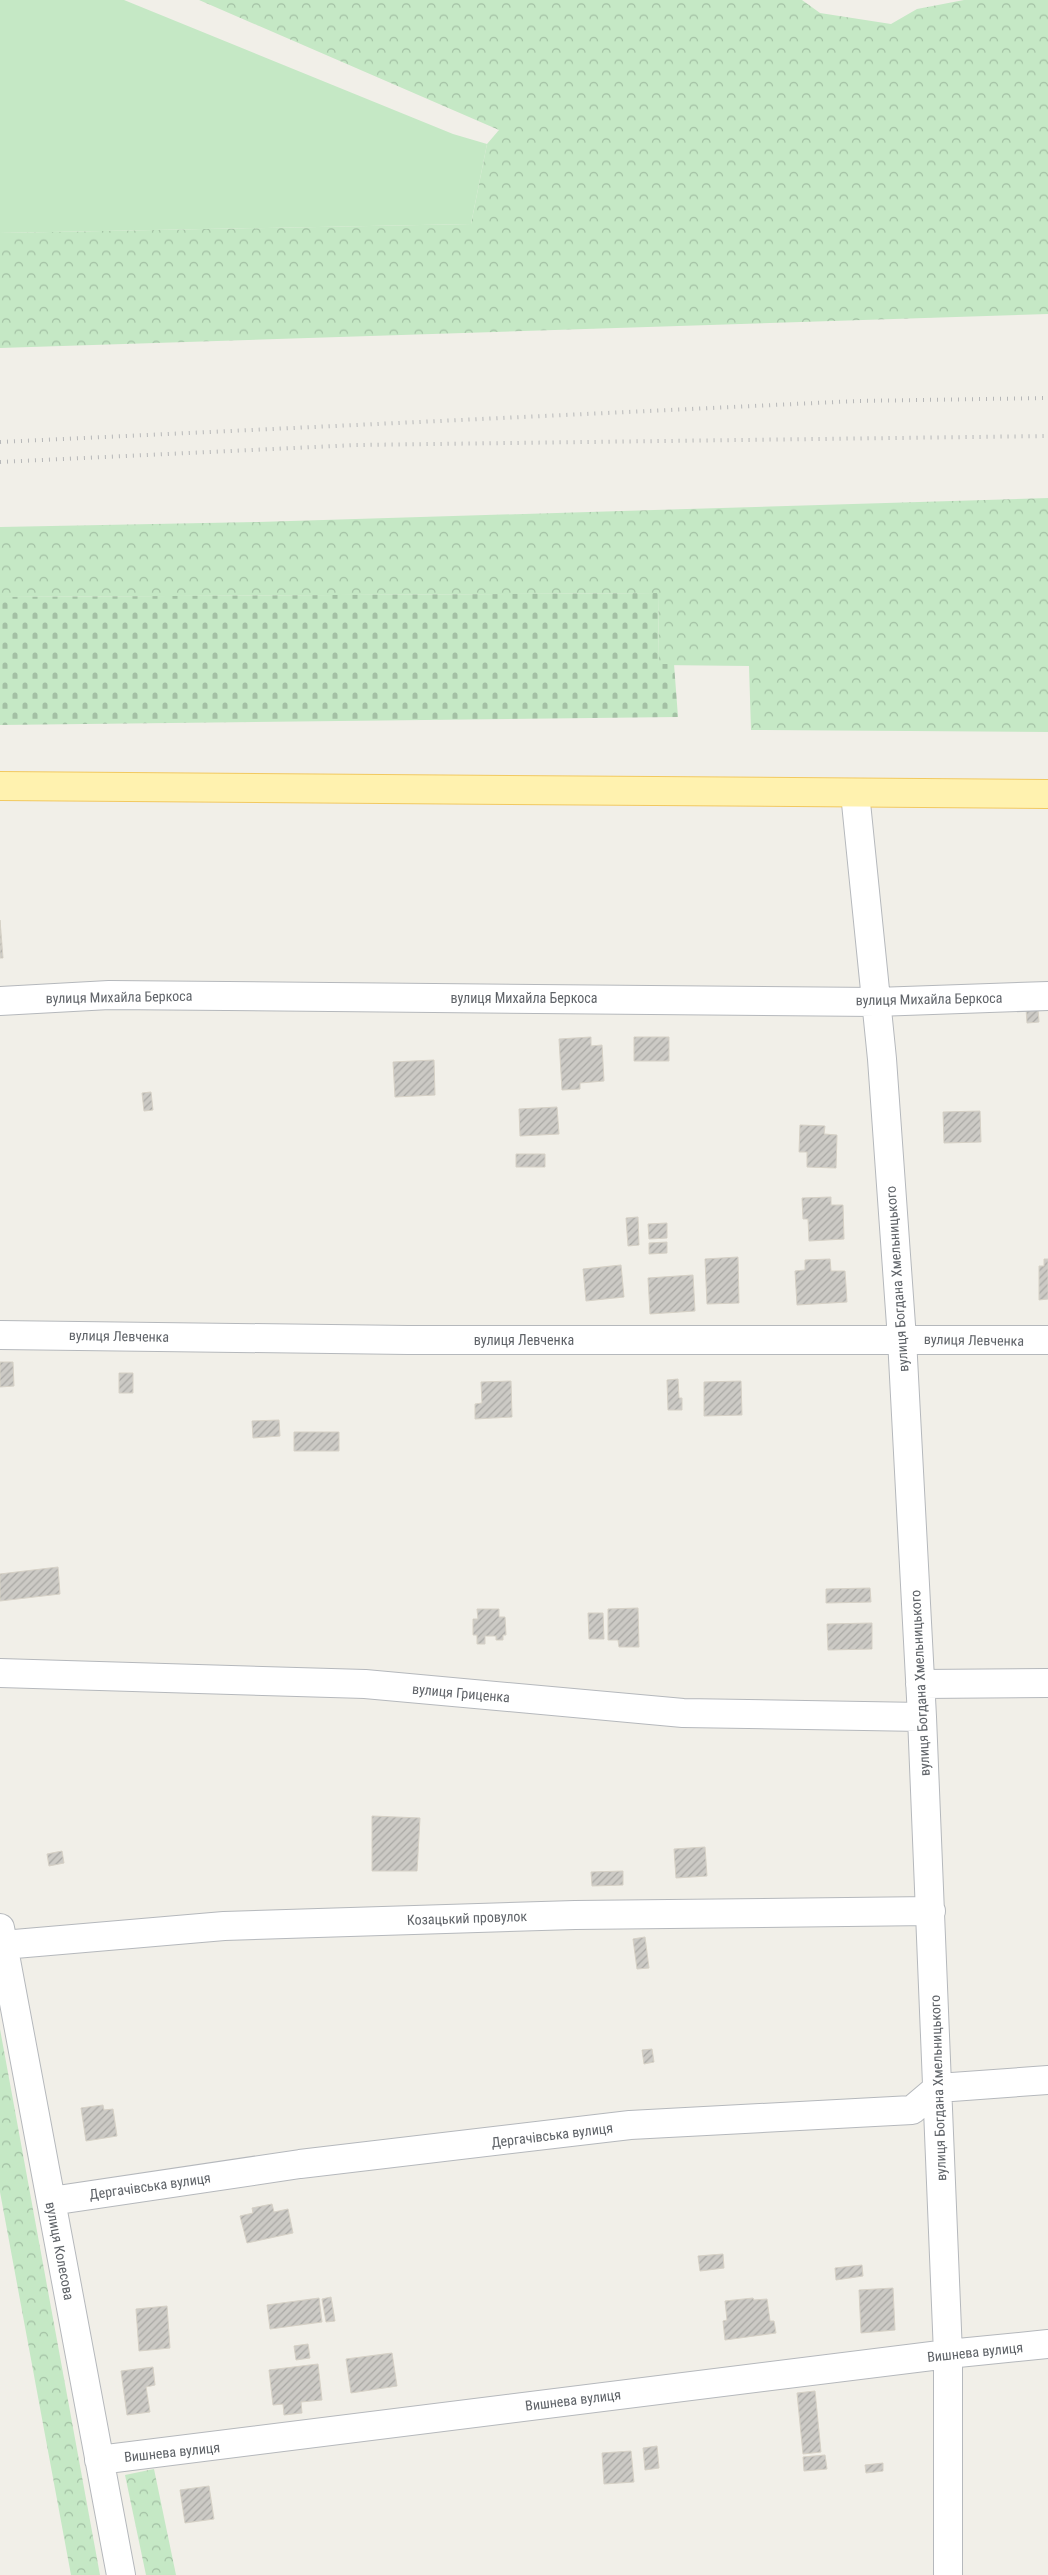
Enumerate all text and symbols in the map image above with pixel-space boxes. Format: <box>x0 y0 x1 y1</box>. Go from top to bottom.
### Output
street label: вулиця Михайла Беркоса <box>45 988 193 1006</box>
street label: вулиця Михайла Беркоса <box>451 990 597 1006</box>
street label: вулиця Михайла Беркоса <box>855 990 1003 1008</box>
street label: вулиця Богдана Хмельницького <box>883 1186 911 1372</box>
street label: вулиця Левченка <box>69 1327 169 1345</box>
street label: вулиця Левченка <box>924 1331 1024 1349</box>
street label: вулиця Левченка <box>474 1332 574 1348</box>
street label: вулиця Богдана Хмельницького <box>907 1590 933 1776</box>
street label: вулиця Гриценка <box>411 1681 511 1705</box>
street label: Козацький провулок <box>407 1908 528 1928</box>
street label: вулиця Богдана Хмельницького <box>927 1995 949 2181</box>
street label: Дергачівська вулиця <box>490 2120 614 2150</box>
street label: Дергачівська вулиця <box>88 2170 212 2202</box>
street label: вулиця Колесова <box>43 2201 77 2301</box>
street label: Вишнева вулиця <box>926 2339 1024 2365</box>
street label: Вишнева вулиця <box>524 2386 622 2414</box>
street label: Вишнева вулиця <box>123 2439 221 2465</box>

